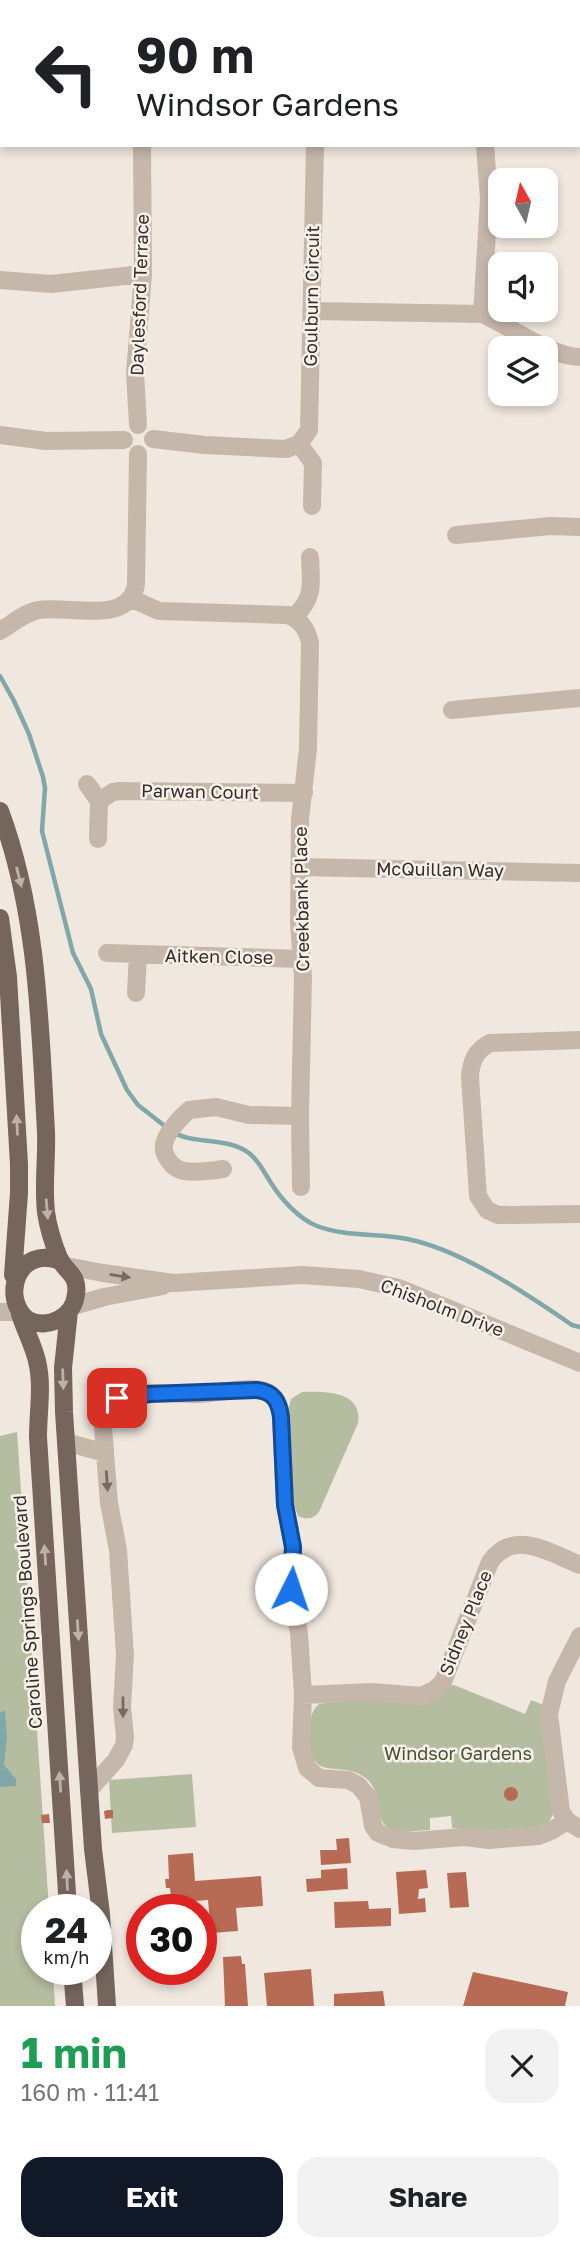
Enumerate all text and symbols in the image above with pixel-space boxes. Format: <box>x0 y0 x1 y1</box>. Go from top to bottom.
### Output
text: 90 m <box>136 25 254 84</box>
icon: left <box>21 28 112 119</box>
text: Windsor Gardens <box>136 85 399 123</box>
north arrow <box>488 168 558 238</box>
map controls <box>488 168 558 406</box>
street label: Daylesford Terrace <box>125 214 153 376</box>
street label: Goulburn Circuit <box>299 225 323 367</box>
button: sound <box>488 252 558 322</box>
button: layers <box>488 336 558 406</box>
street label: Parwan Court <box>141 779 259 803</box>
street label: Creekbank Place <box>289 826 313 972</box>
street label: McQuillan Way <box>376 857 504 881</box>
one-way arrow <box>14 866 25 888</box>
street label: Aitken Close <box>165 944 273 968</box>
one-way arrow <box>12 1114 23 1136</box>
one-way arrow <box>42 1198 53 1220</box>
one-way arrow <box>109 1271 131 1282</box>
street label: Chisholm Drive <box>378 1273 507 1341</box>
one-way arrow <box>57 1368 69 1390</box>
pin <box>87 1368 147 1428</box>
icon: arrive <box>98 1379 136 1417</box>
one-way arrow <box>102 1470 113 1492</box>
street label: Caroline Springs Boulevard <box>8 1494 46 1730</box>
one-way arrow <box>40 1544 51 1566</box>
position arrow <box>254 1552 328 1626</box>
street label: Sidney Place <box>434 1567 496 1678</box>
one-way arrow <box>73 1619 84 1641</box>
one-way arrow <box>117 1696 129 1718</box>
park label: Windsor Gardens <box>384 1742 532 1764</box>
one-way arrow <box>55 1771 66 1793</box>
one-way arrow <box>61 1869 72 1891</box>
speed limit sign: 30 <box>126 1894 217 1985</box>
text: 24 <box>45 1909 88 1951</box>
text: km/h <box>44 1946 89 1968</box>
text: 1 min <box>21 2027 127 2077</box>
button: close <box>485 2029 559 2103</box>
text: 160 m · 11:41 <box>21 2078 159 2106</box>
button: Exit <box>21 2157 283 2237</box>
button: Share <box>297 2157 559 2237</box>

